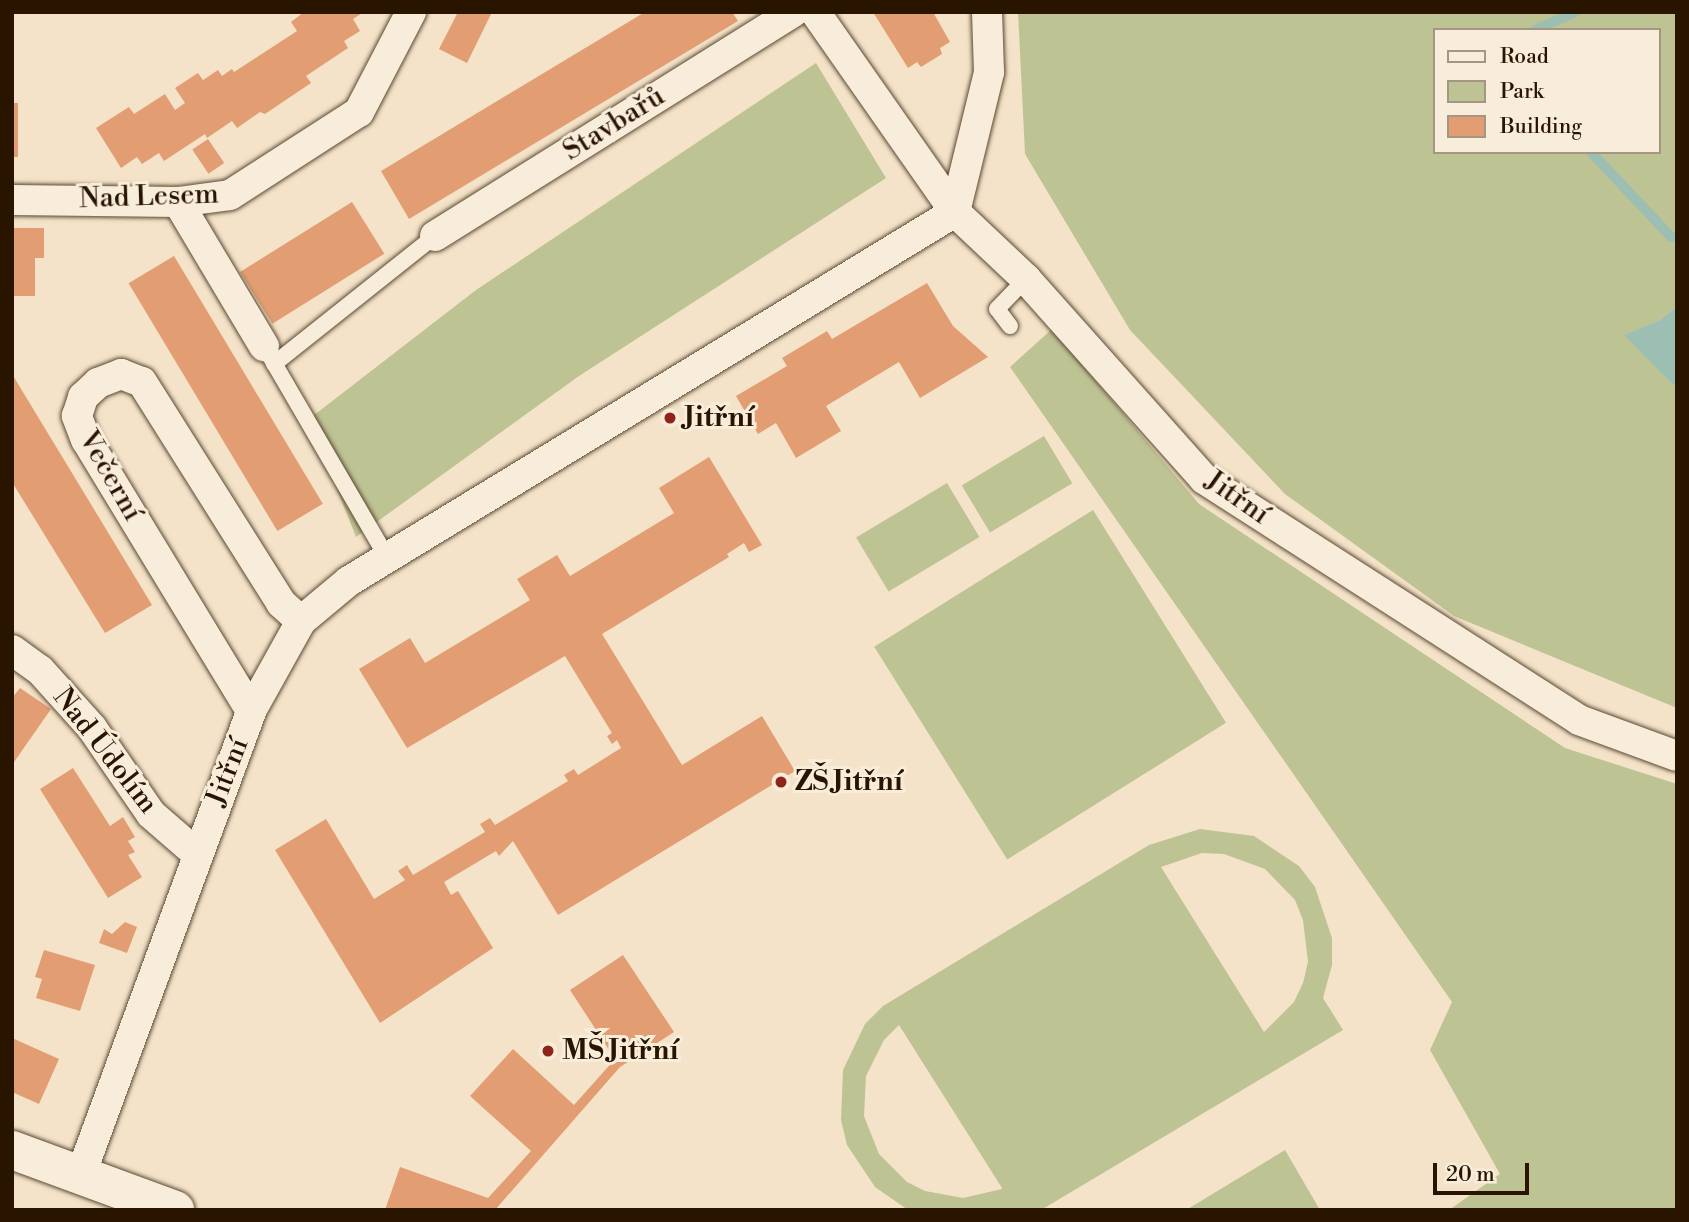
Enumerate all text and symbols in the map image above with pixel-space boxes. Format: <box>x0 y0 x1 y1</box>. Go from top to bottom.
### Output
legend <box>1434 28 1661 154</box>
text: Road <box>1500 44 1549 70</box>
text: Park <box>1500 79 1544 105</box>
street label: Stavbařů <box>557 80 671 168</box>
text: Building <box>1500 114 1582 140</box>
street label: Nad Lesem <box>79 178 219 216</box>
place label: Jitřní <box>684 401 754 435</box>
marker: Jitřní <box>662 410 678 426</box>
street label: Večerní <box>71 425 149 527</box>
street label: Jitřní <box>1199 464 1275 532</box>
street label: Nad Údolím <box>46 682 164 820</box>
street label: Jitřní <box>200 733 256 811</box>
place label: ZŠ Jitřní <box>795 765 903 799</box>
marker: ZŠ Jitřní <box>773 774 789 790</box>
place label: MŠ Jitřní <box>562 1034 678 1068</box>
marker: MŠ Jitřní <box>540 1043 556 1059</box>
scale bar <box>1437 1148 1533 1192</box>
text: 20 m <box>1446 1162 1495 1188</box>

